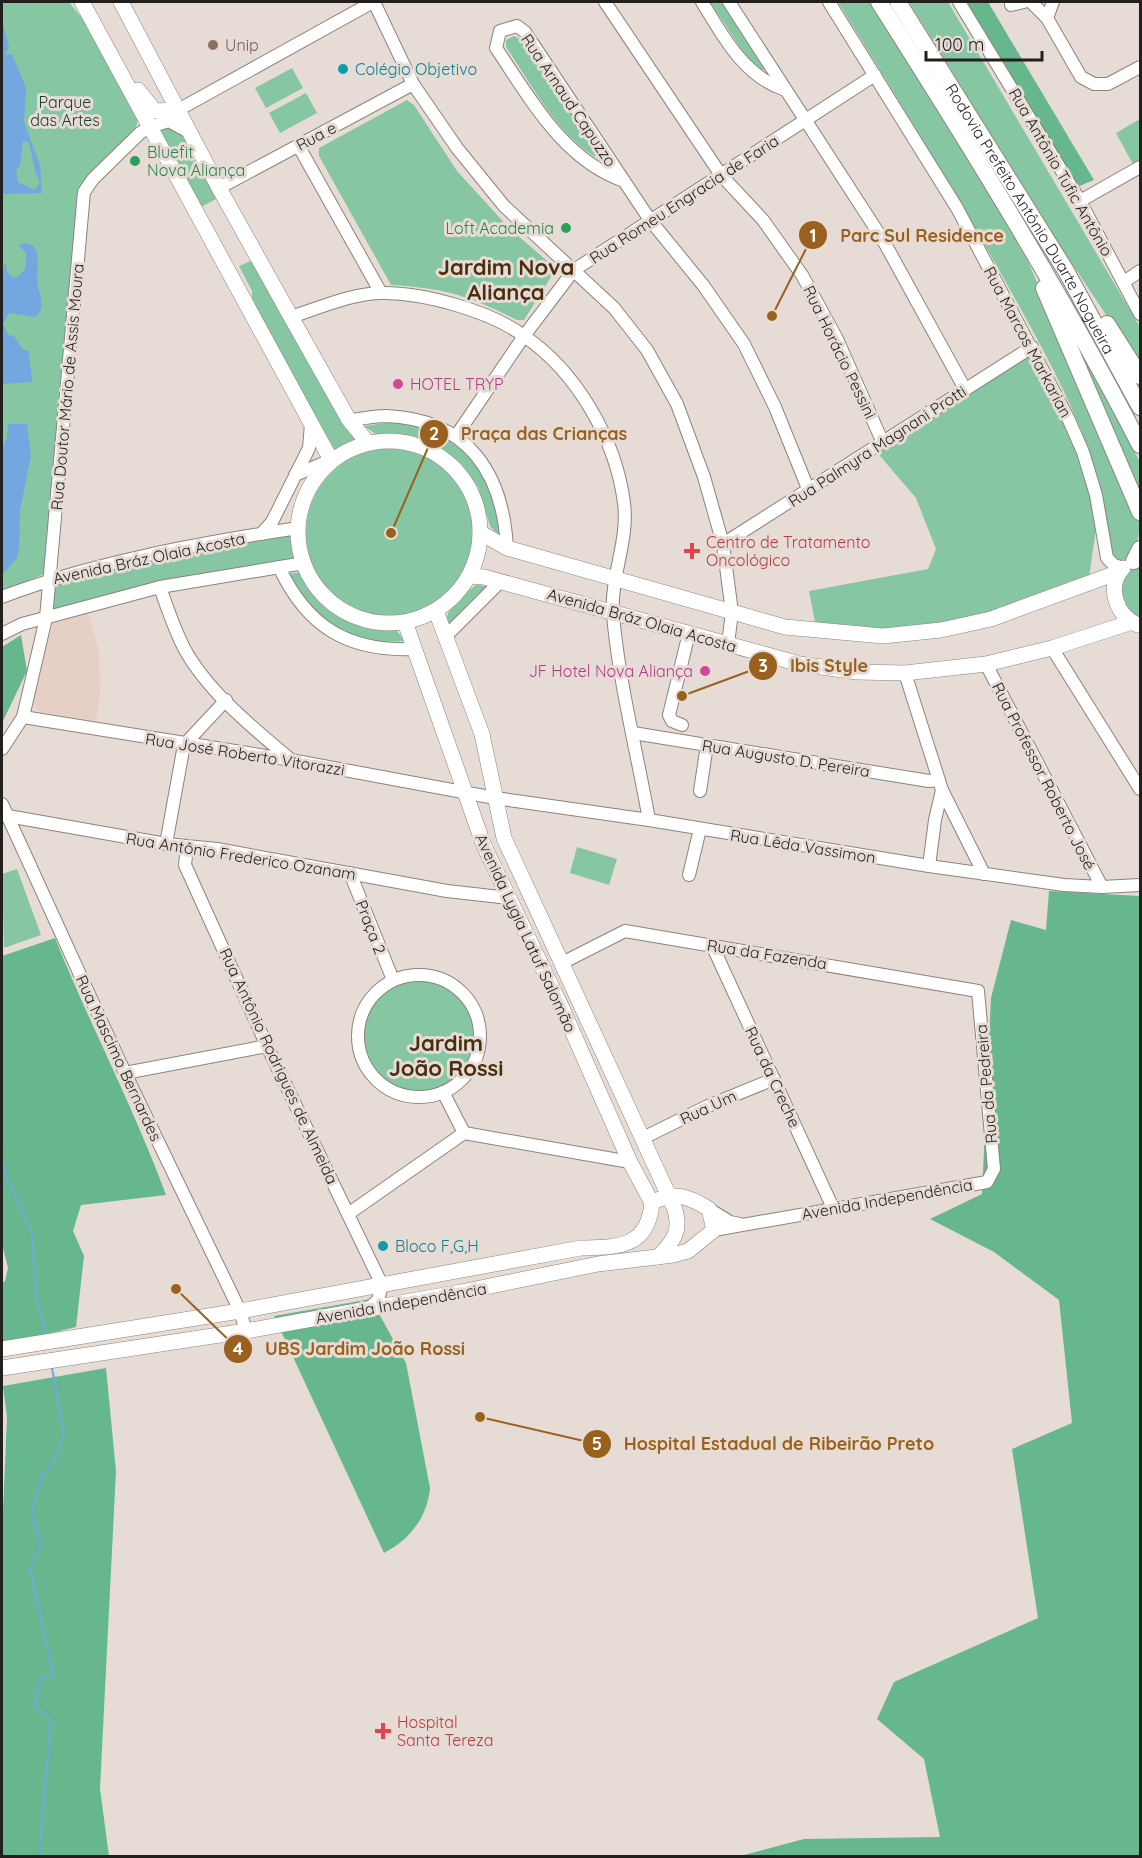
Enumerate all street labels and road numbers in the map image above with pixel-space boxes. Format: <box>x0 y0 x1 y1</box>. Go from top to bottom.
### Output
street label: Rua Arnaud Capuzzo <box>517 30 621 170</box>
street label: Rodovia Prefeito Antônio Duarte Nogueira <box>941 80 1119 357</box>
street label: Rua Antônio Tufic Antônio <box>1005 84 1117 260</box>
street label: Rua e <box>292 117 340 155</box>
street label: Rua Romeu Engracia de Faria <box>586 130 782 268</box>
street label: Rua Doutor Mário de Assis Moura <box>46 263 88 511</box>
street label: Rua Marcos Markarian <box>980 263 1076 421</box>
street label: Rua Horácio Pessini <box>799 282 881 422</box>
street label: Rua Palmyra Magnani Protti <box>784 381 970 511</box>
street label: Avenida Bráz Olaia Acosta <box>51 528 247 588</box>
street label: Avenida Bráz Olaia Acosta <box>545 583 739 657</box>
street label: Rua Professor Roberto José <box>988 679 1100 873</box>
street label: Rua José Roberto Vitorazzi <box>144 728 346 780</box>
street label: Rua Augusto D. Pereira <box>701 735 871 781</box>
street label: Rua Lêda Vassimon <box>729 825 877 867</box>
street label: Rua Antônio Frederico Ozanam <box>125 828 357 884</box>
street label: Avenida Lygia Latuf Salomão <box>471 830 581 1036</box>
street label: Praça 2 <box>352 897 390 957</box>
street label: Rua da Fazenda <box>706 935 828 973</box>
street label: Rua Antônio Rodrigues de Almeida <box>215 945 343 1187</box>
street label: Rua Mascimo Bernardes <box>72 972 166 1144</box>
street label: Rua da Creche <box>741 1023 805 1131</box>
street label: Rua da Pedreira <box>971 1024 1001 1144</box>
street label: Rua Um <box>677 1085 739 1129</box>
street label: Avenida Independência <box>800 1174 974 1224</box>
street label: Avenida Independência <box>314 1278 488 1328</box>

